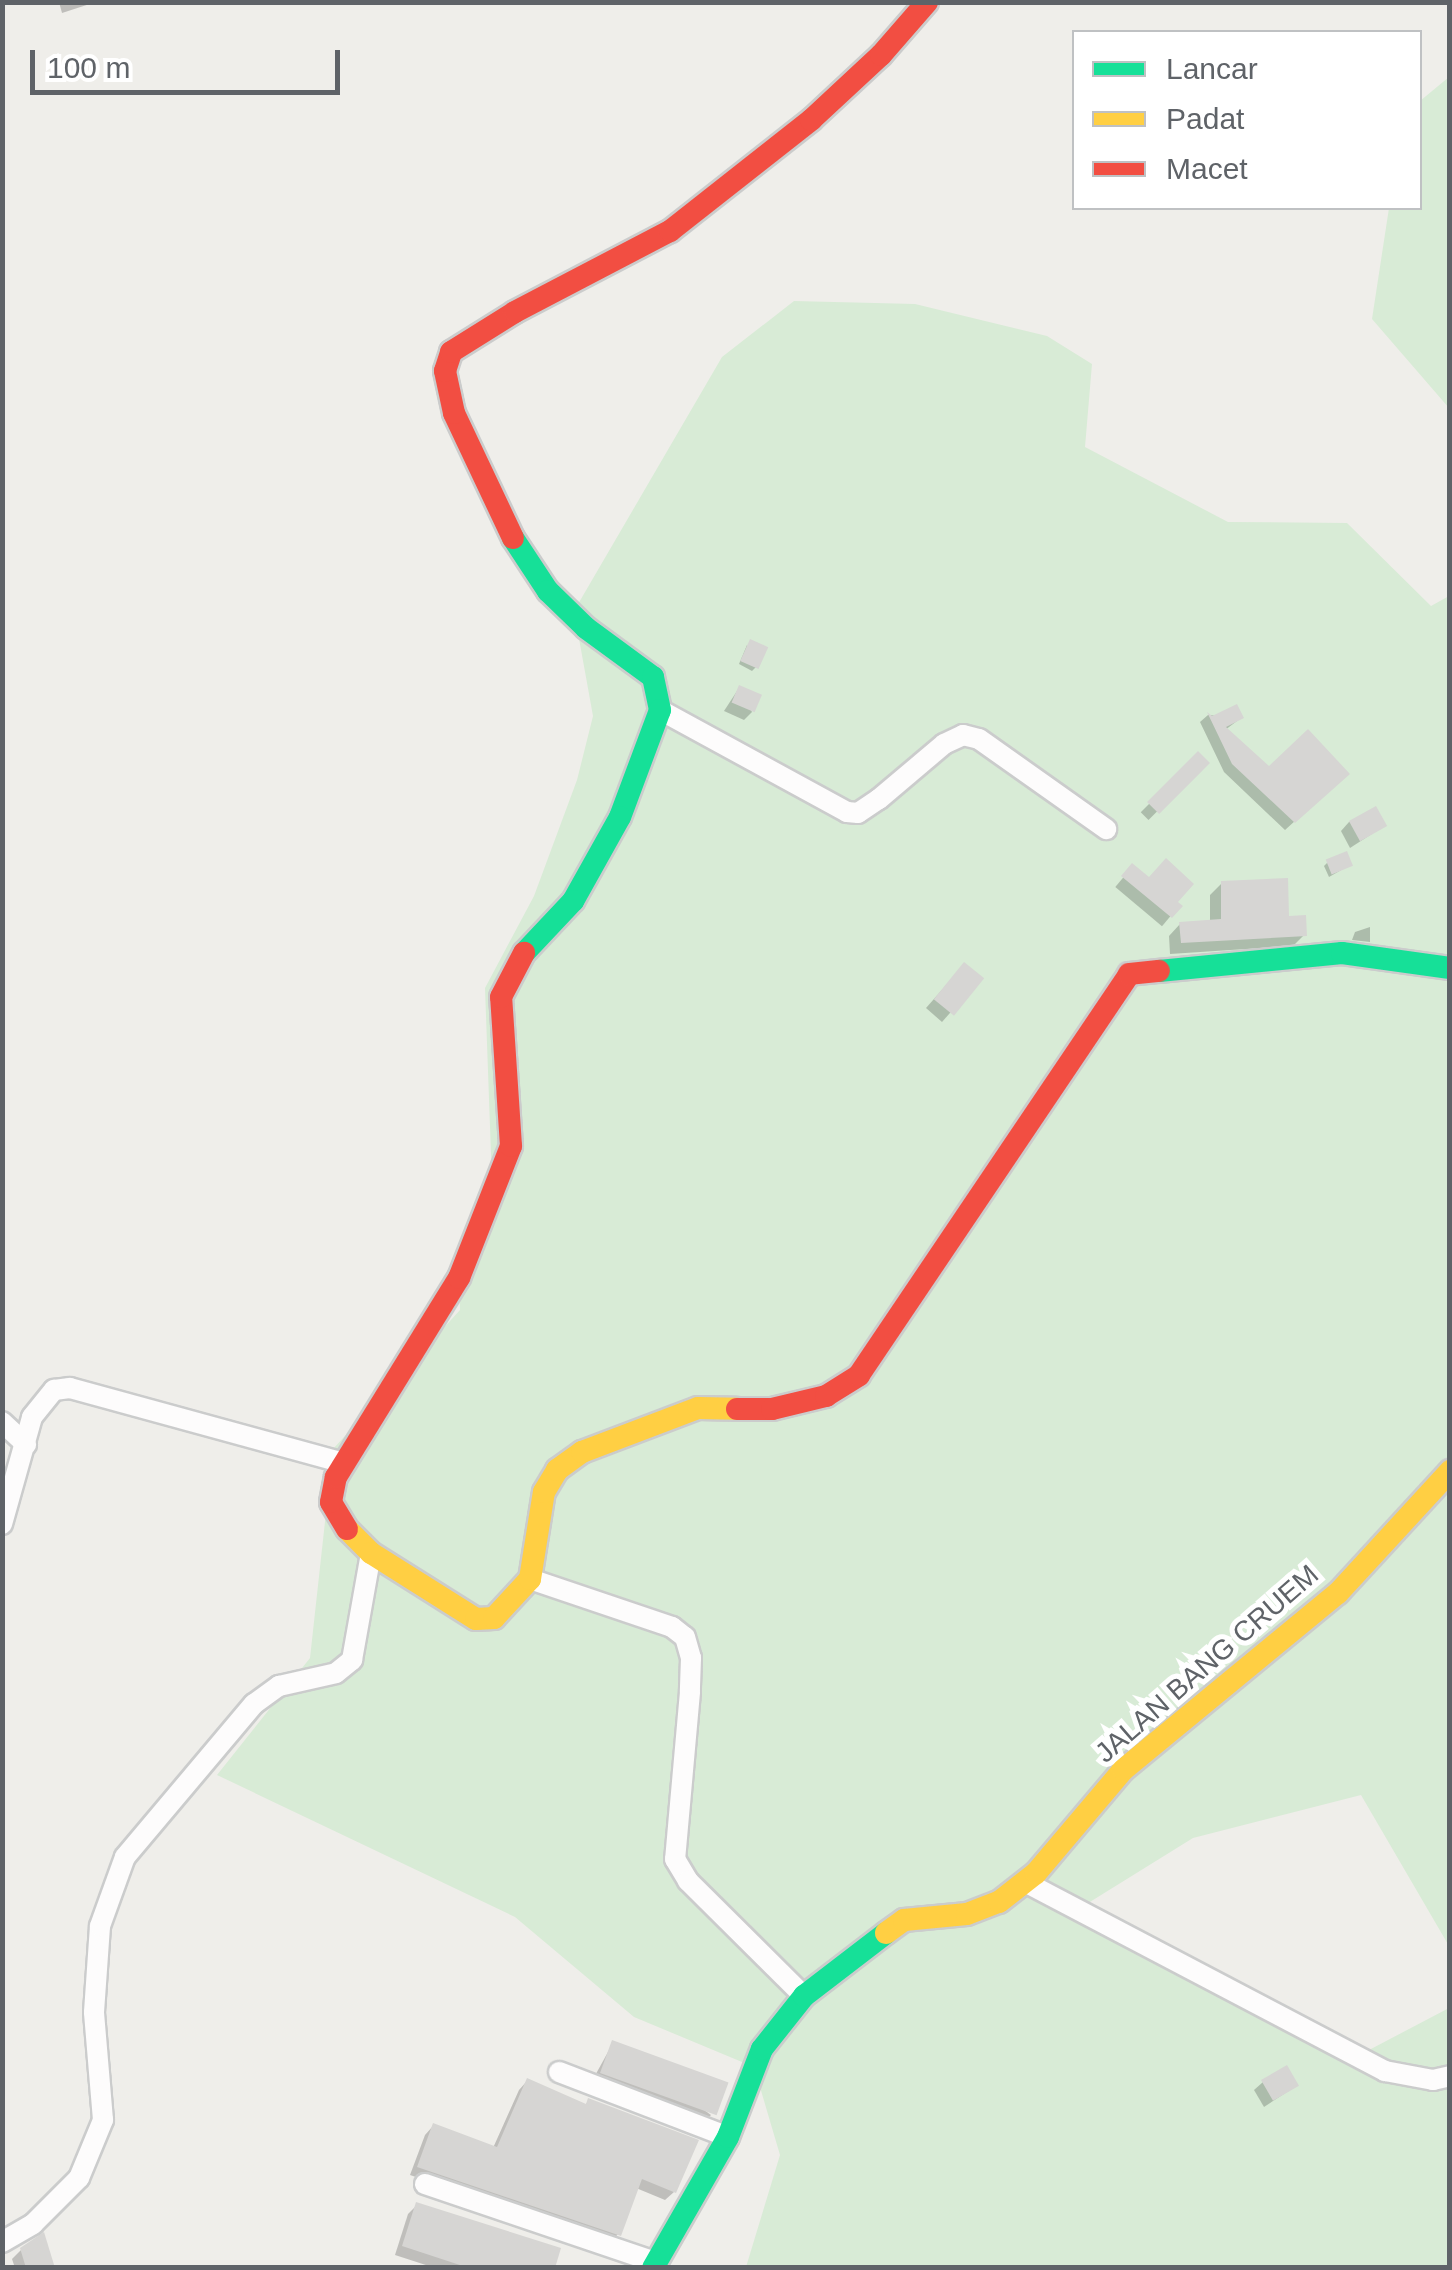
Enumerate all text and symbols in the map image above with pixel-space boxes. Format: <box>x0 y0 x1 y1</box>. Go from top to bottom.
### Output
scale bar <box>35 30 345 92</box>
legend <box>1072 30 1422 210</box>
text: 100 m <box>47 51 130 84</box>
text: Lancar <box>1166 52 1258 85</box>
text: Padat <box>1166 102 1244 135</box>
text: Macet <box>1166 152 1248 185</box>
street label: JALAN BANG CRUEM <box>1089 1558 1325 1770</box>

